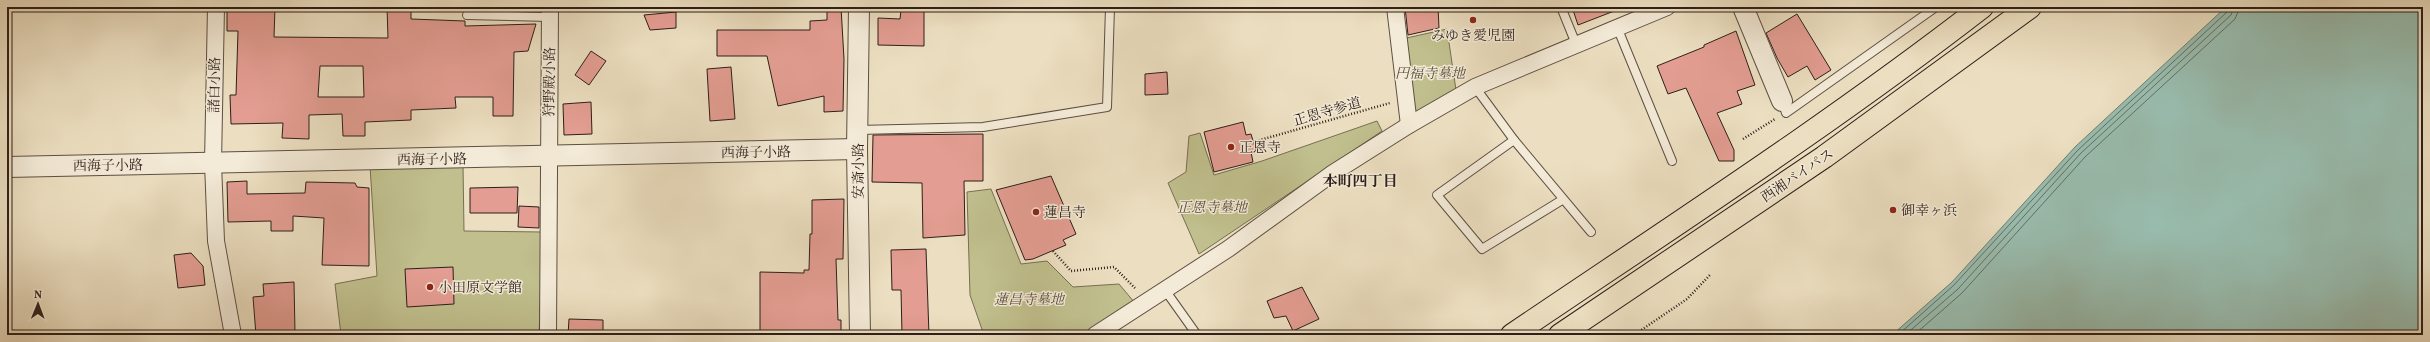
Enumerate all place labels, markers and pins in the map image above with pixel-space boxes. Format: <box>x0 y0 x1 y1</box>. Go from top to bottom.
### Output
marker: みゆき愛児園 <box>1468 15 1478 25</box>
place label: みゆき愛児園 <box>1431 27 1515 46</box>
place label: 正恩寺 <box>1239 139 1281 158</box>
marker: 正恩寺 <box>1226 142 1236 152</box>
place label: 御幸ヶ浜 <box>1901 202 1957 221</box>
place label: 蓮昌寺 <box>1044 204 1086 223</box>
marker: 御幸ヶ浜 <box>1888 205 1898 215</box>
marker: 蓮昌寺 <box>1031 207 1041 217</box>
place label: 小田原文学館 <box>438 279 522 298</box>
marker: 小田原文学館 <box>425 282 435 292</box>

